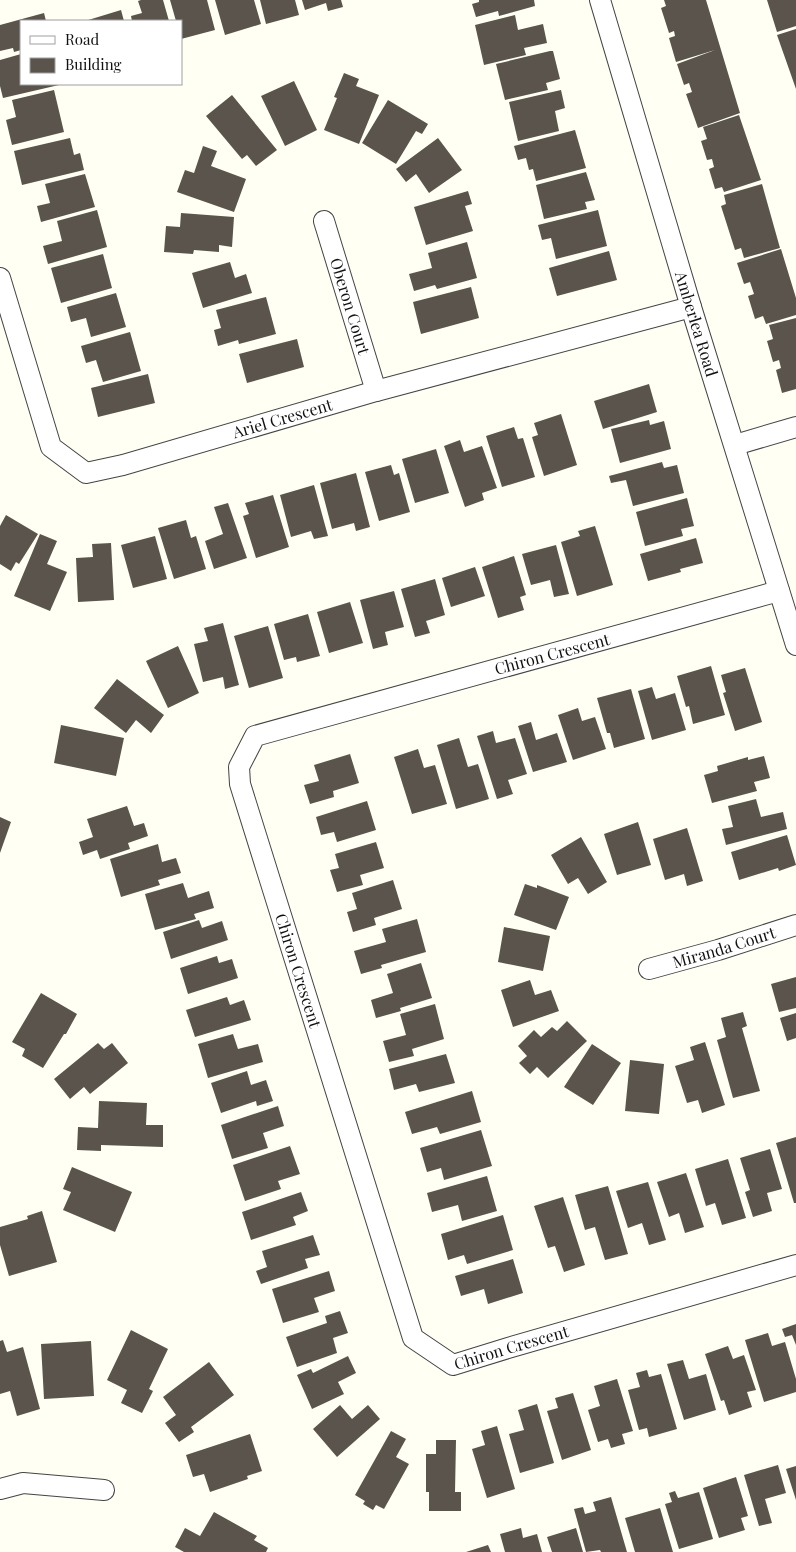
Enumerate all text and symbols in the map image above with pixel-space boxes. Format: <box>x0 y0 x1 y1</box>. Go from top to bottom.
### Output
legend <box>20 20 182 85</box>
text: Road <box>65 29 99 49</box>
text: Building <box>65 54 122 74</box>
street label: Oberon Court <box>326 255 375 357</box>
street label: Amberlea Road <box>671 268 723 379</box>
street label: Ariel Crescent <box>229 393 335 443</box>
street label: Chiron Crescent <box>492 628 612 679</box>
street label: Chiron Crescent <box>271 911 327 1030</box>
street label: Miranda Court <box>670 921 778 972</box>
street label: Chiron Crescent <box>451 1320 571 1374</box>

